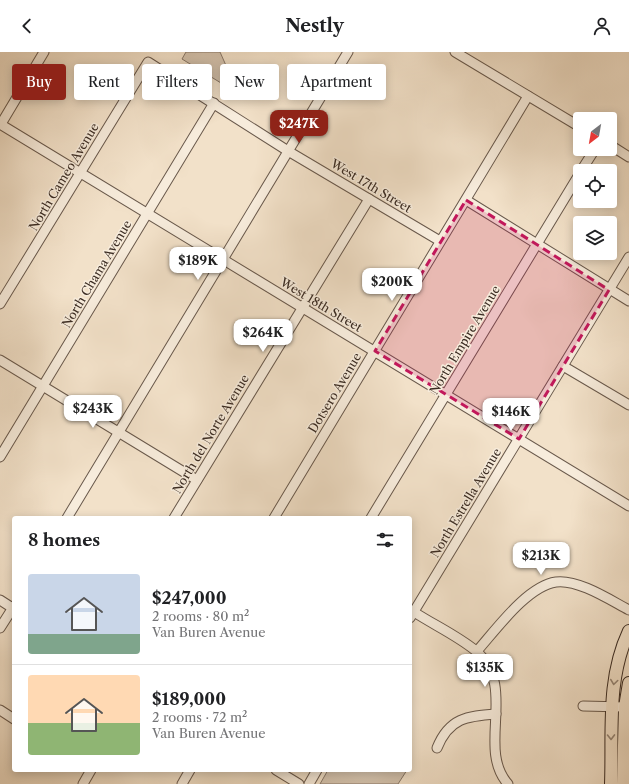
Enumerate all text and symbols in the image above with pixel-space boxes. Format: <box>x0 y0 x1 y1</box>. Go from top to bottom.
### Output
icon: back <box>16 15 38 37</box>
text: Nestly <box>285 15 344 37</box>
icon: person <box>591 15 613 37</box>
chip: Buy <box>12 64 66 100</box>
chip: Rent <box>74 64 134 100</box>
chip: Filters <box>142 64 212 100</box>
chip: New <box>220 64 279 100</box>
chip: Apartment <box>287 64 386 100</box>
pin: $247K <box>271 110 327 144</box>
north arrow <box>573 112 617 156</box>
map controls <box>573 112 617 260</box>
text: $247K <box>279 115 319 131</box>
street label: North Cameo Avenue <box>25 120 102 233</box>
street label: West 17th Street <box>327 155 415 216</box>
button: locate <box>573 164 617 208</box>
button: layers <box>573 216 617 260</box>
street label: North Chama Avenue <box>59 217 135 330</box>
pin: $189K <box>170 247 226 281</box>
text: $189K <box>178 252 218 268</box>
pin: $200K <box>364 268 420 302</box>
text: $200K <box>371 273 413 289</box>
street label: West 18th Street <box>277 274 365 335</box>
street label: North Empire Avenue <box>426 282 503 397</box>
pin: $264K <box>235 319 291 353</box>
text: $264K <box>243 324 283 340</box>
street label: Dotsero Avenue <box>305 350 365 436</box>
street label: North del Norte Avenue <box>169 371 252 496</box>
pin: $243K <box>65 395 121 429</box>
pin: $146K <box>483 398 539 432</box>
text: $243K <box>73 400 113 416</box>
text: $146K <box>492 403 530 419</box>
street label: North Estrella Avenue <box>427 445 504 560</box>
icon: filters <box>374 529 396 551</box>
text: 8 homes <box>28 530 100 550</box>
pin: $213K <box>513 542 569 576</box>
text: $213K <box>522 547 560 563</box>
text: $247,000 <box>152 588 227 608</box>
icon: home <box>60 590 108 638</box>
text: 2 rooms · 80 m² <box>152 608 249 624</box>
text: Van Buren Avenue <box>152 624 266 640</box>
pin: $135K <box>457 654 513 688</box>
text: $135K <box>466 659 504 675</box>
one-way arrow <box>610 679 619 685</box>
text: $189,000 <box>152 689 226 709</box>
icon: home <box>60 691 108 739</box>
text: 2 rooms · 72 m² <box>152 709 247 725</box>
text: Van Buren Avenue <box>152 725 266 741</box>
one-way arrow <box>607 734 616 740</box>

